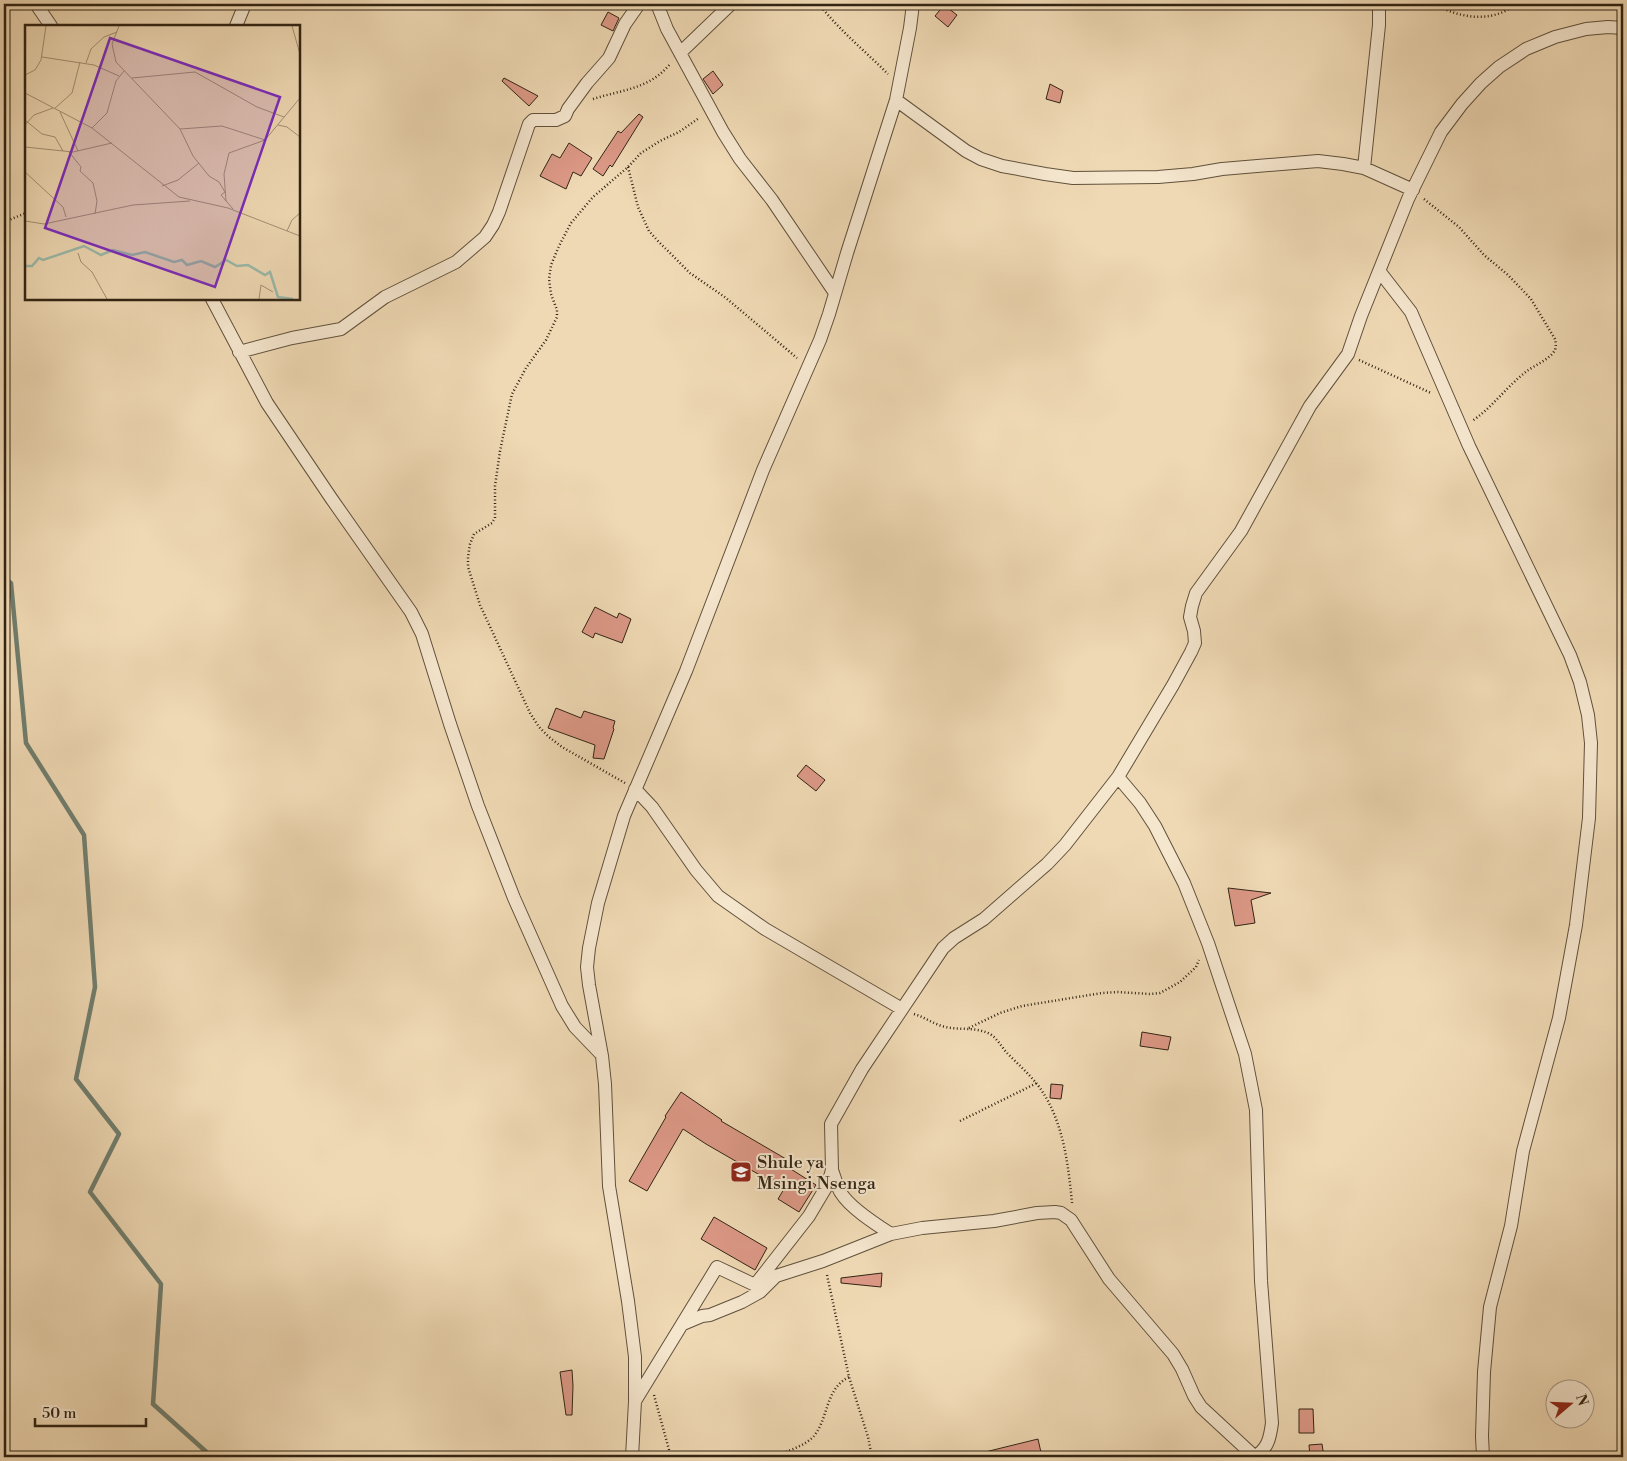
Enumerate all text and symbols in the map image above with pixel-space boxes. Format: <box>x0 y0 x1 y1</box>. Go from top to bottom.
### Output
inset map <box>25 25 300 300</box>
place label: Shule ya Msingi Nsenga <box>757 1151 877 1195</box>
school or university icon: Shule ya Msingi Nsenga <box>729 1160 753 1184</box>
north arrow <box>1544 1378 1594 1428</box>
text: N <box>1571 1392 1592 1408</box>
scale bar <box>35 1396 146 1428</box>
text: 50 m <box>42 1404 76 1423</box>

